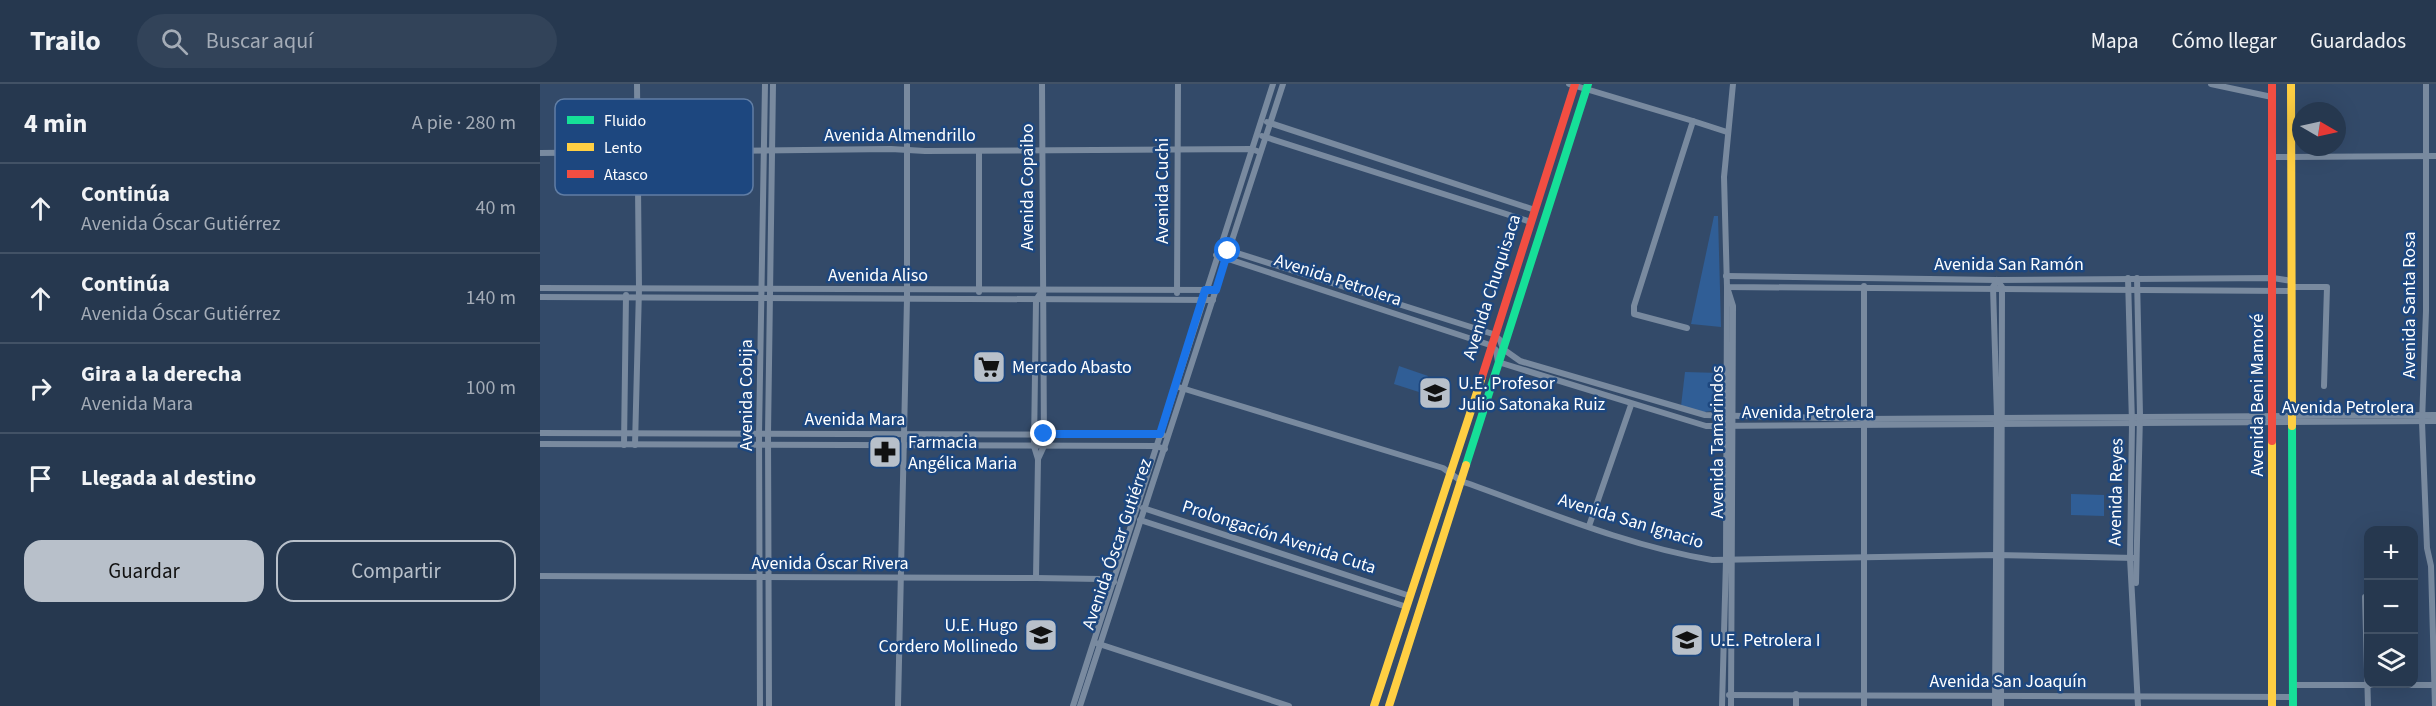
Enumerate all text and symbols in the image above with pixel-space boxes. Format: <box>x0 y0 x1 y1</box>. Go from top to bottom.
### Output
search box <box>137 14 557 68</box>
text: Trailo <box>30 21 101 61</box>
icon: search <box>158 25 191 58</box>
text: Buscar aquí <box>206 25 314 57</box>
text: Mapa <box>2091 26 2139 56</box>
text: Cómo llegar <box>2172 26 2277 56</box>
text: Guardados <box>2310 26 2406 56</box>
legend <box>555 99 753 195</box>
north arrow <box>2292 102 2346 156</box>
text: 4 min <box>24 105 87 142</box>
text: A pie · 280 m <box>412 109 516 137</box>
text: Fluido <box>604 110 646 132</box>
street label: Avenida Almendrillo <box>824 123 976 148</box>
street label: Avenida Copaibo <box>1015 124 1040 250</box>
text: Lento <box>604 137 642 159</box>
street label: Avenida Cuchi <box>1150 138 1175 244</box>
text: Atasco <box>604 164 648 186</box>
text: Continúa <box>81 178 170 210</box>
icon: ahead <box>24 192 57 225</box>
text: 40 m <box>476 194 516 222</box>
text: Avenida Óscar Gutiérrez <box>81 210 280 238</box>
street label: Avenida Chuquisaca <box>1457 211 1527 363</box>
street label: Avenida Santa Rosa <box>2397 231 2422 379</box>
route start <box>1214 237 1240 263</box>
street label: Avenida Petrolera <box>1271 248 1405 312</box>
street label: Avenida San Ramón <box>1934 252 2084 277</box>
street label: Avenida Aliso <box>828 263 928 288</box>
text: Continúa <box>81 268 170 300</box>
icon: ahead <box>24 282 57 315</box>
text: 140 m <box>466 284 516 312</box>
text: Avenida Óscar Gutiérrez <box>81 300 280 328</box>
street label: Avenida Beni Mamoré <box>2245 313 2270 477</box>
street label: Avenida Cobija <box>734 339 759 451</box>
supermarket icon: Mercado Abasto <box>971 349 1007 385</box>
place label: Mercado Abasto <box>1012 355 1132 380</box>
text: Gira a la derecha <box>81 358 242 390</box>
street label: Avenida Tamarindos <box>1705 365 1730 519</box>
place label: U.E. Profesor Julio Satonaka Ruiz <box>1458 371 1606 417</box>
icon: right <box>24 372 57 405</box>
text: 100 m <box>466 374 516 402</box>
school or university icon: U.E. Profesor Julio Satonaka Ruiz <box>1417 375 1453 411</box>
text: Avenida Mara <box>81 390 193 418</box>
street label: Avenida Petrolera <box>2282 395 2414 420</box>
street label: Avenida Petrolera <box>1742 400 1874 425</box>
street label: Avenida Mara <box>805 407 905 432</box>
route end <box>1030 420 1056 446</box>
place label: Farmacia Angélica Maria <box>908 430 1017 476</box>
pharmacy icon: Farmacia Angélica Maria <box>867 434 903 470</box>
street label: Avenida Reyes <box>2103 438 2129 546</box>
street label: Avenida Óscar Gutiérrez <box>1076 455 1158 633</box>
icon: arrive <box>24 462 57 495</box>
text: Llegada al destino <box>81 462 256 494</box>
street label: Avenida San Ignacio <box>1555 487 1707 555</box>
street label: Prolongación Avenida Cuta <box>1179 494 1379 580</box>
map controls <box>2364 526 2418 688</box>
button: + <box>2364 526 2418 580</box>
button: Guardar <box>24 540 264 602</box>
button: Compartir <box>276 540 516 602</box>
street label: Avenida Óscar Rivera <box>751 551 909 576</box>
button: − <box>2364 580 2418 634</box>
place label: U.E. Hugo Cordero Mollinedo <box>879 613 1018 659</box>
school or university icon: U.E. Hugo Cordero Mollinedo <box>1023 617 1059 653</box>
school or university icon: U.E. Petrolera I <box>1669 622 1705 658</box>
place label: U.E. Petrolera I <box>1710 628 1821 653</box>
button: layers <box>2364 634 2418 688</box>
street label: Avenida San Joaquín <box>1929 669 2087 694</box>

